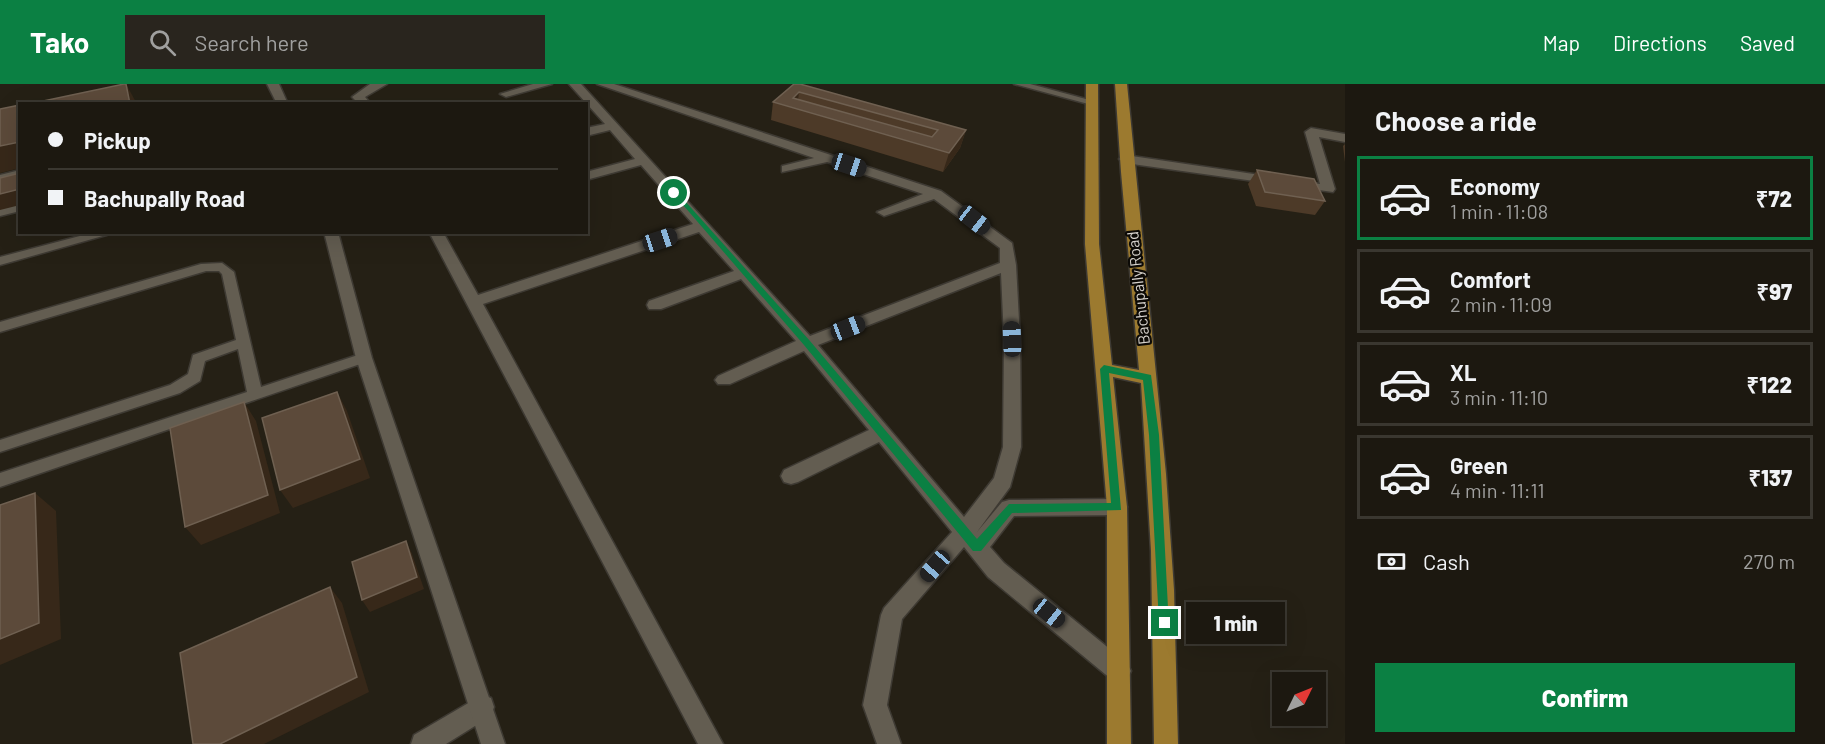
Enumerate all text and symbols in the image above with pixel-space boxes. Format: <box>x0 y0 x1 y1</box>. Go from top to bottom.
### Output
search box <box>125 15 545 69</box>
text: Tako <box>30 25 89 59</box>
icon: search <box>146 26 179 59</box>
text: Search here <box>194 29 309 55</box>
text: Map <box>1543 30 1580 55</box>
text: Directions <box>1613 30 1707 55</box>
text: Saved <box>1740 30 1795 55</box>
text: Choose a ride <box>1375 104 1537 136</box>
text: Pickup <box>84 127 151 153</box>
car <box>829 151 869 179</box>
icon: car <box>1378 171 1432 225</box>
text: Economy <box>1450 173 1540 199</box>
route start <box>660 179 687 206</box>
text: Bachupally Road <box>84 185 245 211</box>
text: ₹72 <box>1756 185 1792 211</box>
text: 1 min · 11:08 <box>1450 199 1548 223</box>
car <box>954 202 994 238</box>
car <box>640 226 680 254</box>
street label: Bachupally Road <box>1122 230 1153 346</box>
icon: car <box>1378 264 1432 318</box>
text: Comfort <box>1450 266 1531 292</box>
text: ₹97 <box>1757 278 1792 304</box>
text: 2 min · 11:09 <box>1450 292 1552 316</box>
car <box>828 313 868 343</box>
car <box>1002 321 1022 357</box>
icon: car <box>1378 357 1432 411</box>
text: XL <box>1450 359 1476 385</box>
text: ₹122 <box>1747 371 1792 397</box>
text: 3 min · 11:10 <box>1450 385 1548 409</box>
icon: car <box>1378 450 1432 504</box>
text: Green <box>1450 452 1508 478</box>
text: ₹137 <box>1748 464 1792 490</box>
text: 4 min · 11:11 <box>1450 478 1545 502</box>
icon: cash <box>1375 545 1408 578</box>
car <box>916 547 954 585</box>
text: Cash <box>1423 548 1470 574</box>
text: 270 m <box>1743 549 1795 573</box>
car <box>1029 595 1069 631</box>
callout: 1 min <box>1186 602 1285 644</box>
route end <box>1151 609 1178 636</box>
text: 1 min <box>1214 611 1257 635</box>
button: Confirm <box>1375 663 1795 732</box>
north arrow <box>1272 672 1326 726</box>
map controls <box>1272 672 1326 726</box>

